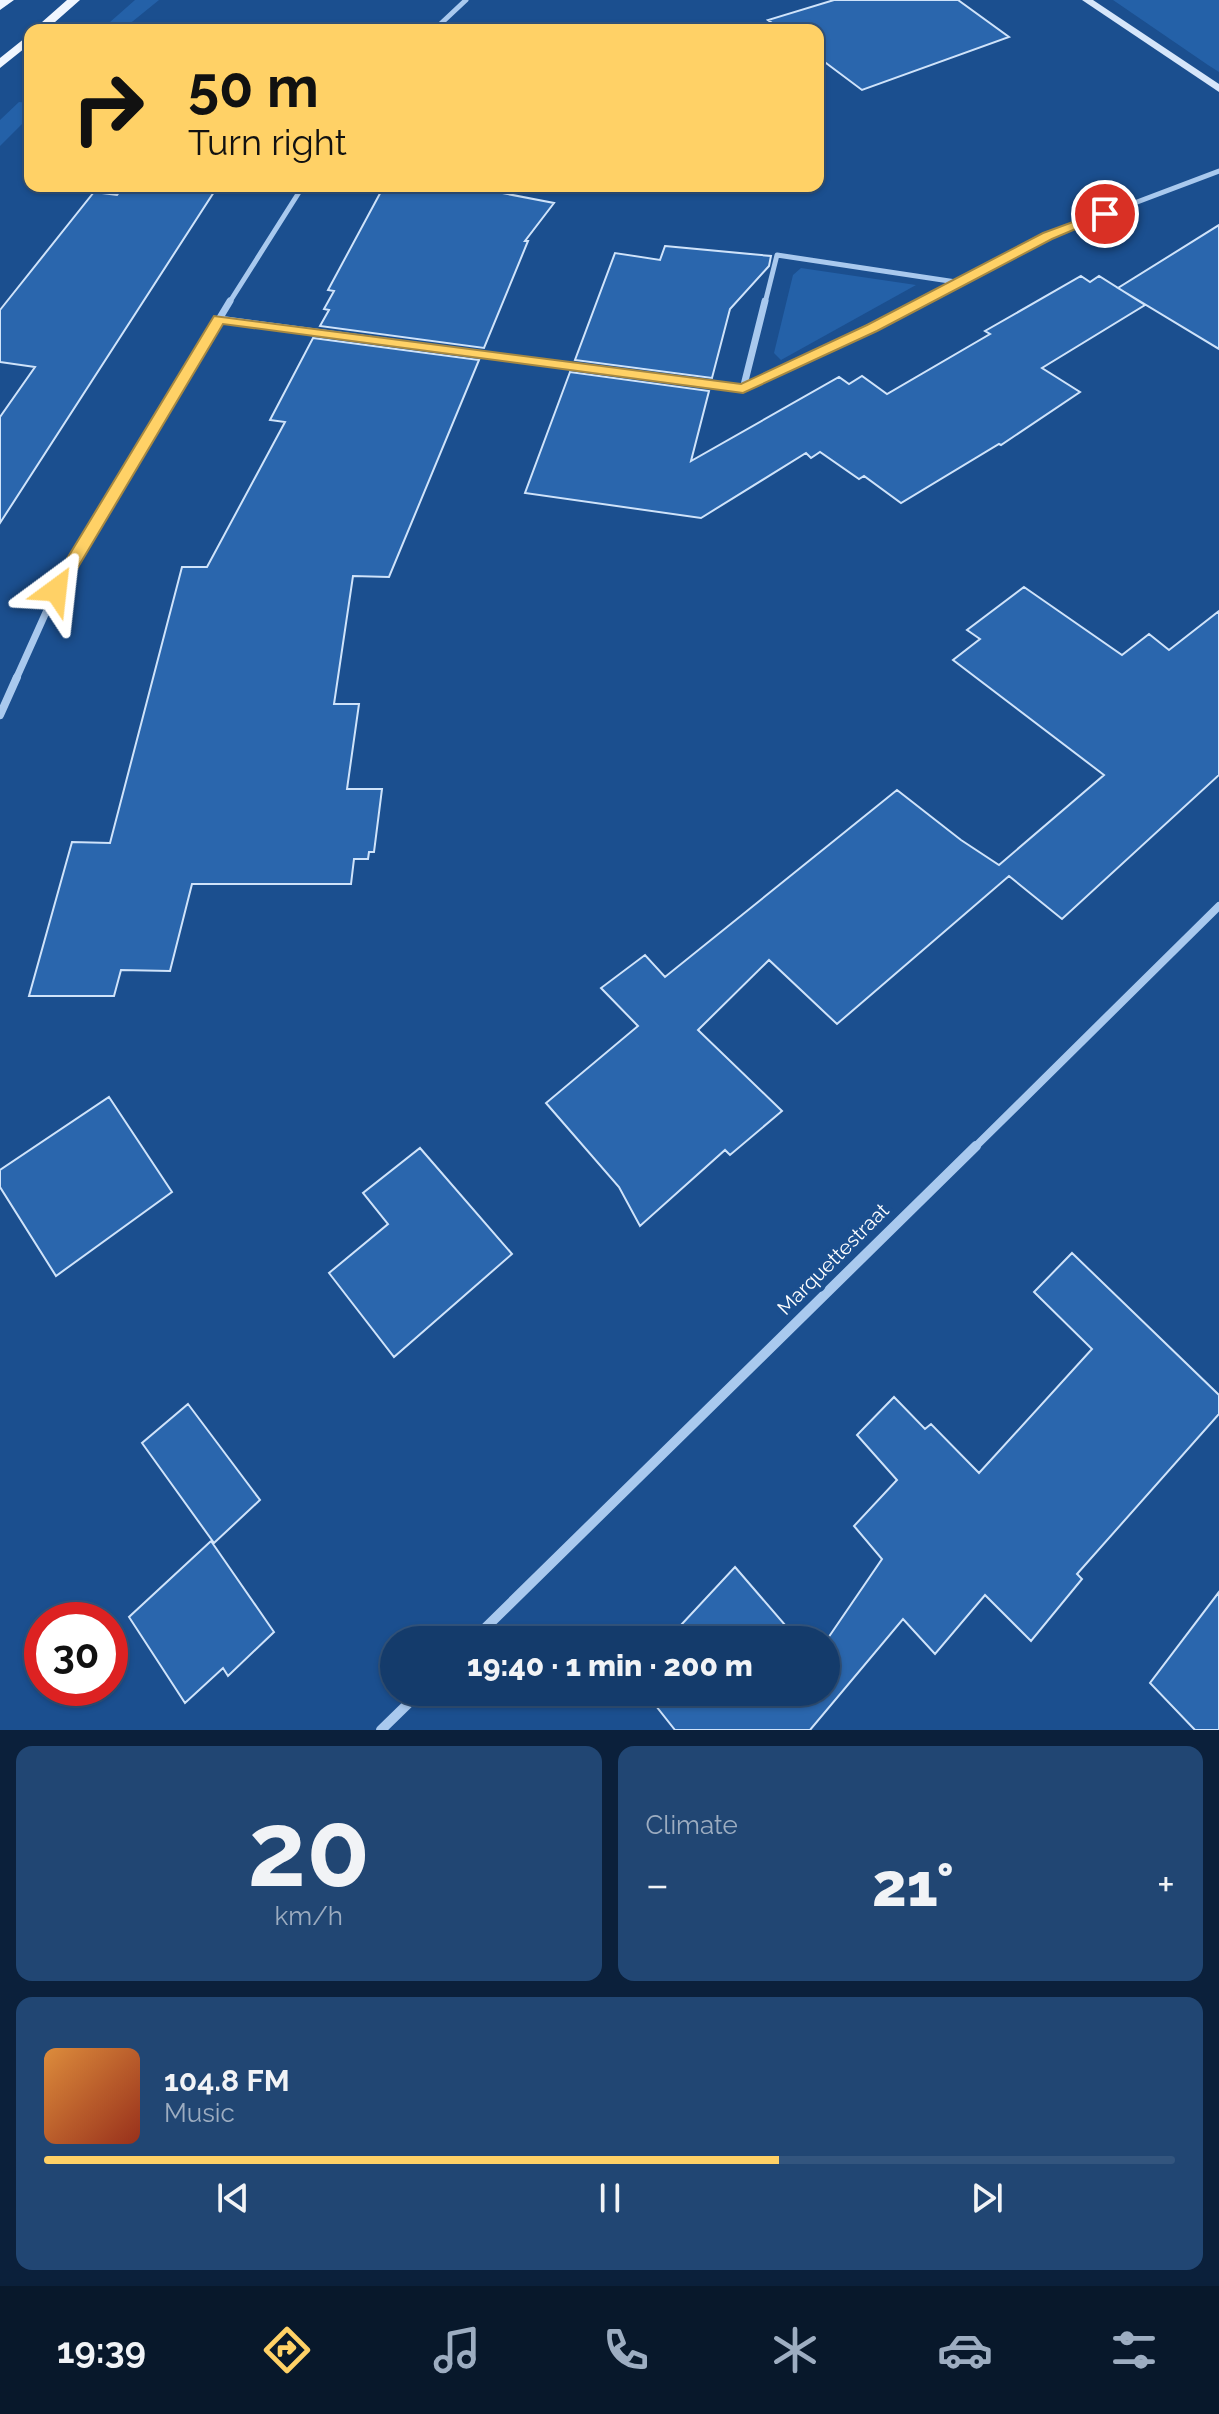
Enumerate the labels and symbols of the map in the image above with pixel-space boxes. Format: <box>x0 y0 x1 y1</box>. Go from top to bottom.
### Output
pin <box>1071 180 1139 248</box>
position arrow <box>14 548 98 632</box>
street label: Marquettestraat <box>772 1198 894 1320</box>
speed limit sign: 30 <box>24 1602 128 1706</box>

